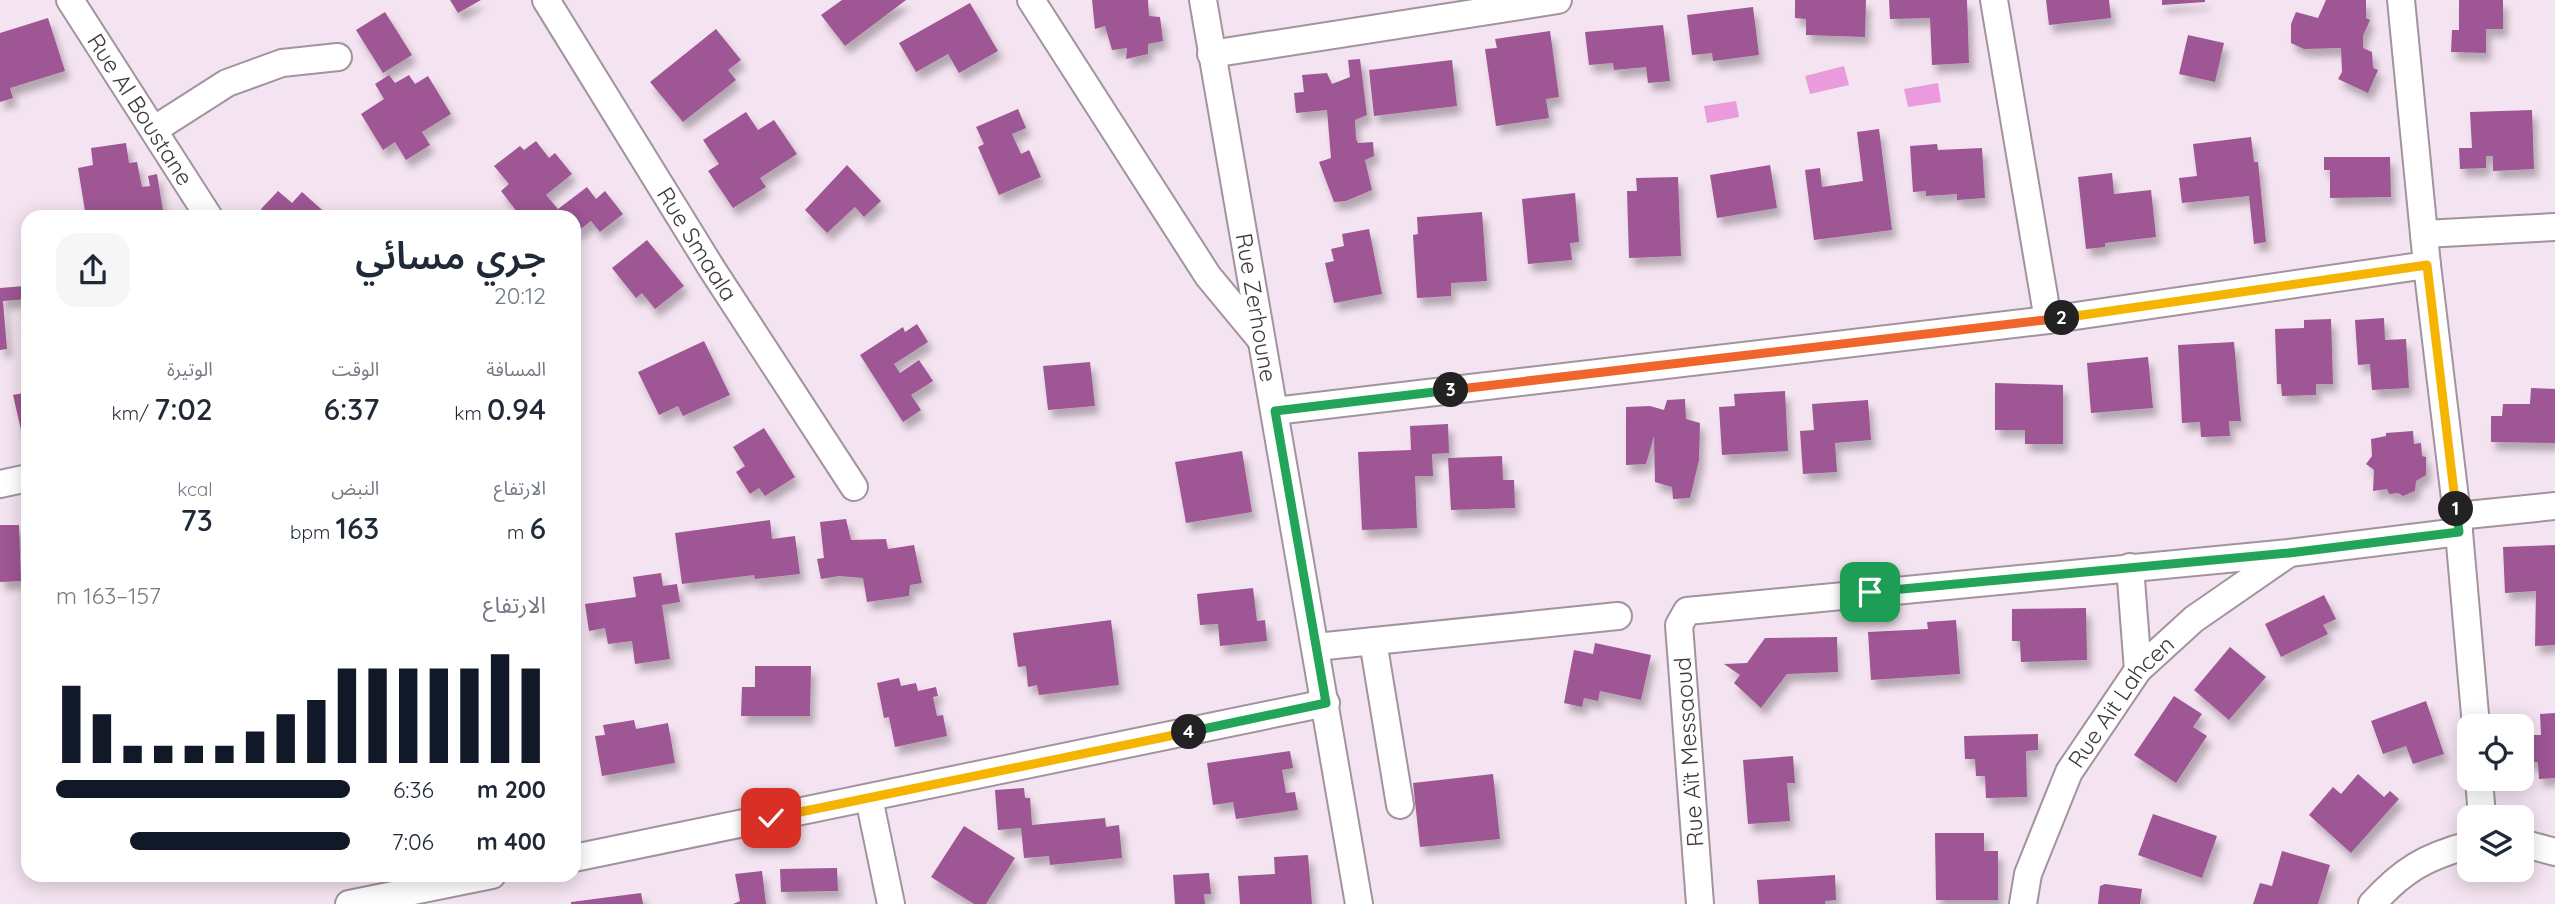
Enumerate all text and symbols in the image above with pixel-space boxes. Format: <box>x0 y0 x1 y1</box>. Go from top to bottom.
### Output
street label: Rue Al Boustane <box>81 28 200 191</box>
street label: Rue Smaala <box>651 182 744 306</box>
text: جري مسائي <box>355 231 546 279</box>
street label: Rue Zerhoune <box>1229 231 1284 384</box>
button: share <box>56 233 130 307</box>
text: 20:12 <box>494 281 546 310</box>
pin: 2 <box>2044 300 2080 336</box>
text: 2 <box>2056 305 2067 329</box>
text: الوتيرة <box>167 357 213 381</box>
text: الوقت <box>332 357 379 381</box>
text: المسافة <box>486 357 546 381</box>
pin: 3 <box>1434 372 1468 408</box>
text: 3 <box>1445 377 1456 401</box>
text: 7:02 <box>154 390 213 428</box>
text: 6:37 <box>323 390 379 428</box>
text: 0.94 <box>487 390 546 428</box>
text: /km <box>111 401 154 425</box>
text: km <box>454 401 487 425</box>
text: النبض <box>331 476 379 500</box>
text: الارتفاع <box>494 476 546 500</box>
text: kcal <box>177 477 213 501</box>
pin: 1 <box>2438 491 2474 526</box>
text: 1 <box>2452 496 2459 520</box>
text: 73 <box>181 501 213 539</box>
text: 163 <box>335 509 379 547</box>
text: 6 <box>530 509 546 547</box>
text: bpm <box>290 520 335 544</box>
text: m <box>507 520 530 544</box>
pin <box>1840 562 1900 622</box>
icon: arrive <box>1851 573 1889 611</box>
text: 157–163 m <box>56 581 161 610</box>
text: الارتفاع <box>483 590 546 619</box>
street label: Rue Ait Lahcen <box>2061 629 2180 773</box>
street label: Rue Aït Messaoud <box>1667 656 1710 848</box>
pin: 4 <box>1172 714 1206 750</box>
map controls <box>2457 714 2534 882</box>
button: locate <box>2457 714 2534 791</box>
text: 4 <box>1183 719 1194 743</box>
text: 6:36 <box>393 775 434 804</box>
text: 200 m <box>477 775 546 804</box>
pin <box>741 788 801 848</box>
icon: check <box>752 799 790 837</box>
button: layers <box>2457 805 2534 882</box>
text: 7:06 <box>392 827 434 856</box>
text: 400 m <box>477 827 546 856</box>

